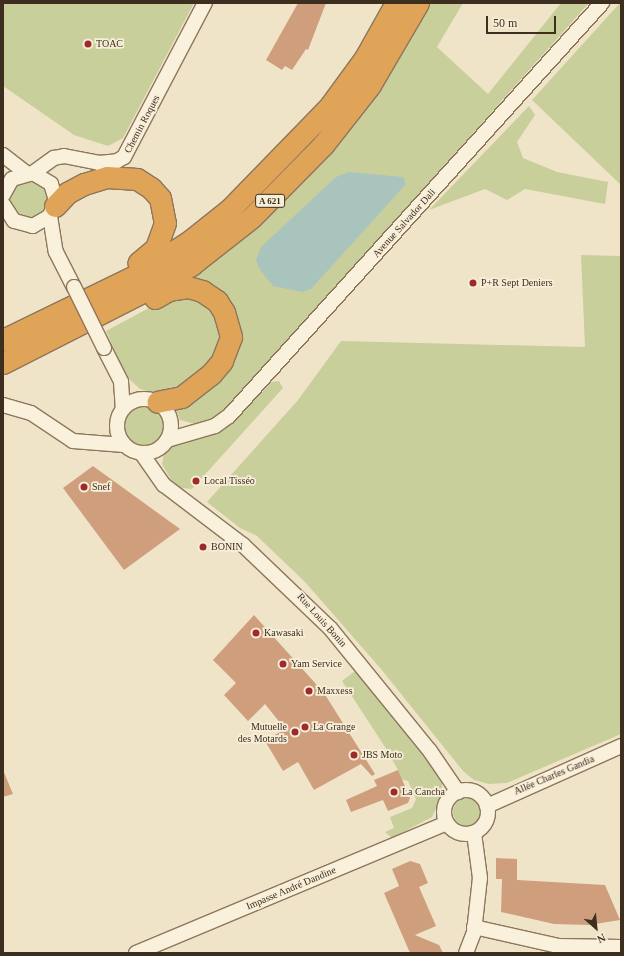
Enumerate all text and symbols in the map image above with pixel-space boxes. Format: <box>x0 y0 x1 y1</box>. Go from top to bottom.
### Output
scale bar <box>488 8 558 34</box>
text: 50 m <box>493 16 517 30</box>
place label: TOAC <box>96 38 123 50</box>
marker: TOAC <box>83 39 93 49</box>
street label: Chemin Roques <box>122 93 162 155</box>
street label: Avenue Salvador Dali <box>370 186 438 260</box>
road number: A 621 <box>254 194 286 208</box>
place label: P+R Sept Deniers <box>481 277 553 289</box>
marker: P+R Sept Deniers <box>468 278 478 288</box>
place label: Local Tisséo <box>204 475 255 487</box>
marker: Local Tisséo <box>191 476 201 486</box>
place label: Snef <box>92 481 110 493</box>
marker: Snef <box>79 482 89 492</box>
place label: BONIN <box>211 541 243 553</box>
marker: BONIN <box>198 542 208 552</box>
street label: Rue Louis Bonin <box>295 591 349 649</box>
place label: Kawasaki <box>264 627 303 639</box>
marker: Kawasaki <box>251 628 261 638</box>
place label: Yam Service <box>291 658 342 670</box>
marker: Yam Service <box>278 659 288 669</box>
place label: Maxxess <box>317 685 353 697</box>
marker: Maxxess <box>304 686 314 696</box>
place label: Mutuelle des Motards <box>238 720 287 744</box>
place label: La Grange <box>313 721 355 733</box>
marker: La Grange <box>300 722 310 732</box>
marker: Mutuelle des Motards <box>290 727 300 737</box>
place label: JBS Moto <box>362 749 402 761</box>
marker: JBS Moto <box>349 750 359 760</box>
street label: Allée Charles Gandia <box>512 753 596 797</box>
place label: La Cancha <box>402 786 445 798</box>
marker: La Cancha <box>389 787 399 797</box>
street label: Impasse André Dandine <box>244 864 338 912</box>
north arrow <box>576 908 616 948</box>
text: N <box>595 932 608 946</box>

